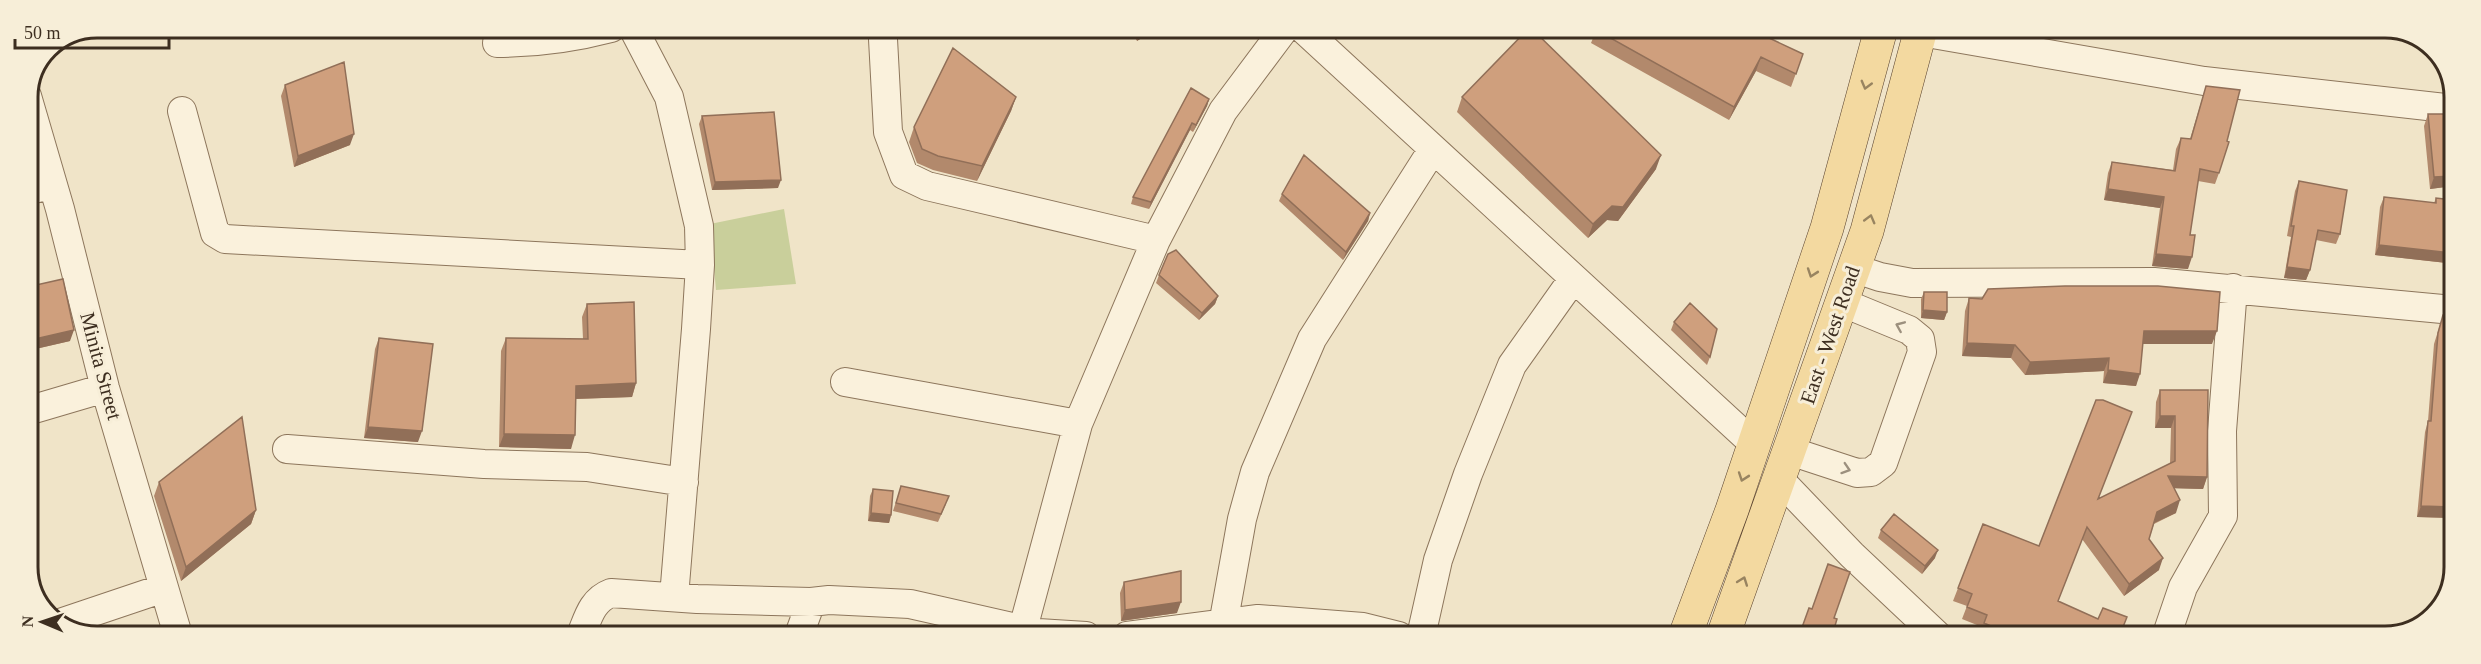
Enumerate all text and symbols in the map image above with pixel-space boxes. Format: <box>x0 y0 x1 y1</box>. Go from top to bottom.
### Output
scale bar <box>15 12 170 50</box>
text: 50 m <box>24 23 61 43</box>
one-way arrow <box>1861 79 1873 90</box>
one-way arrow <box>1863 214 1876 224</box>
street label: East - West Road <box>1795 262 1865 407</box>
one-way arrow <box>1806 267 1819 277</box>
street label: Minita Street <box>75 310 127 423</box>
one-way arrow <box>1896 322 1907 334</box>
one-way arrow <box>1840 462 1851 474</box>
one-way arrow <box>1738 471 1750 482</box>
one-way arrow <box>1736 576 1749 587</box>
north arrow <box>12 592 72 652</box>
text: N <box>19 615 36 628</box>

